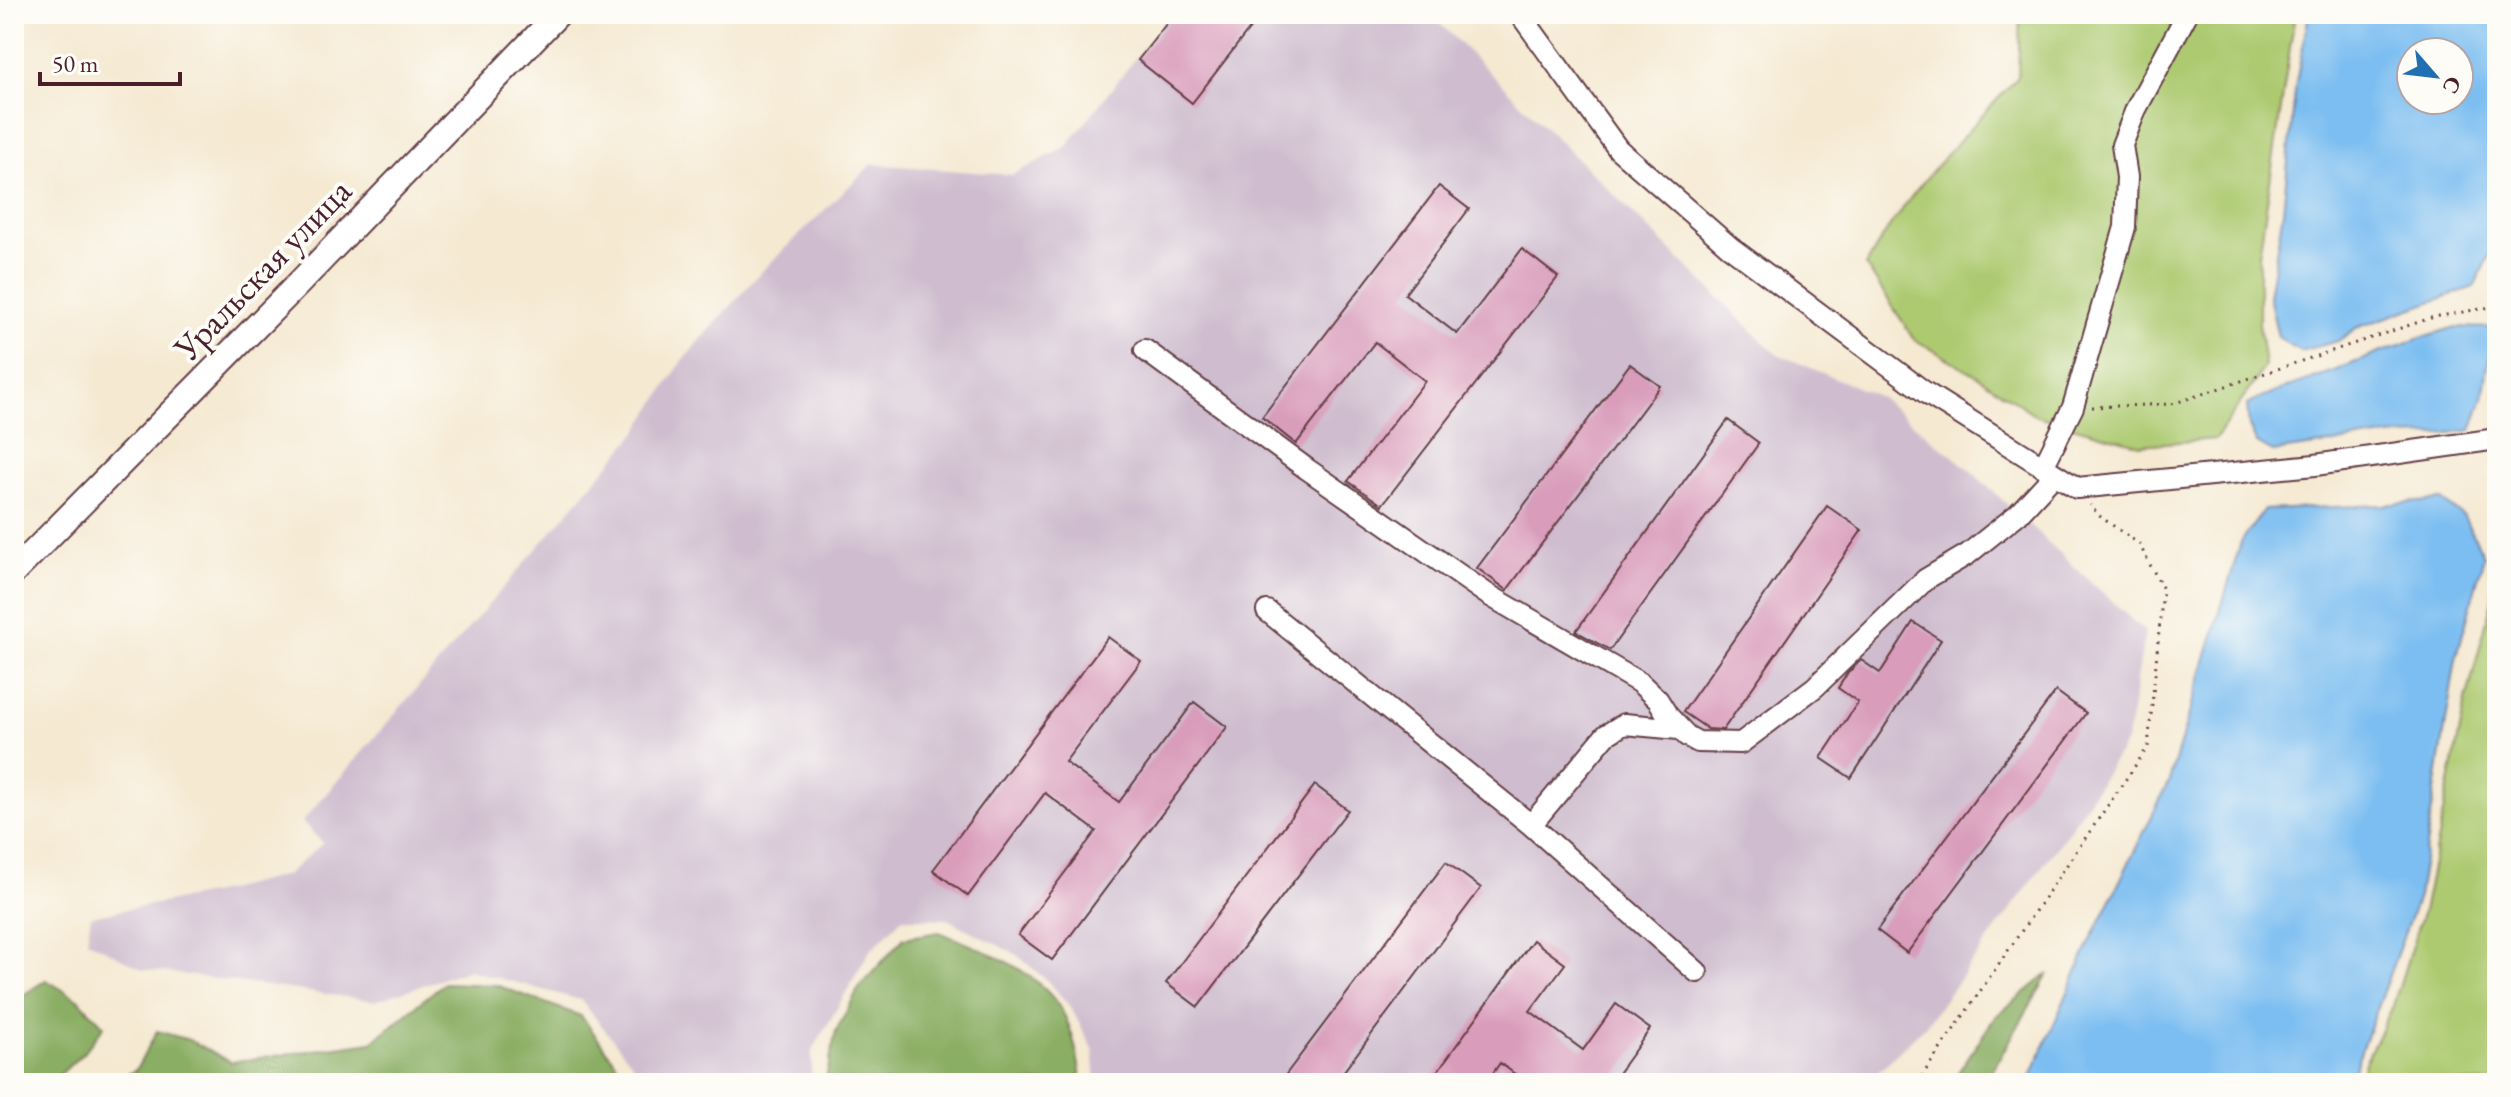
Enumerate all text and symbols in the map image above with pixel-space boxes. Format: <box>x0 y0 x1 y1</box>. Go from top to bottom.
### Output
scale bar <box>40 36 180 86</box>
north arrow <box>2395 36 2475 116</box>
text: 50 m <box>52 48 99 79</box>
text: С <box>2436 71 2469 99</box>
street label: Уральская улица <box>163 168 362 371</box>

